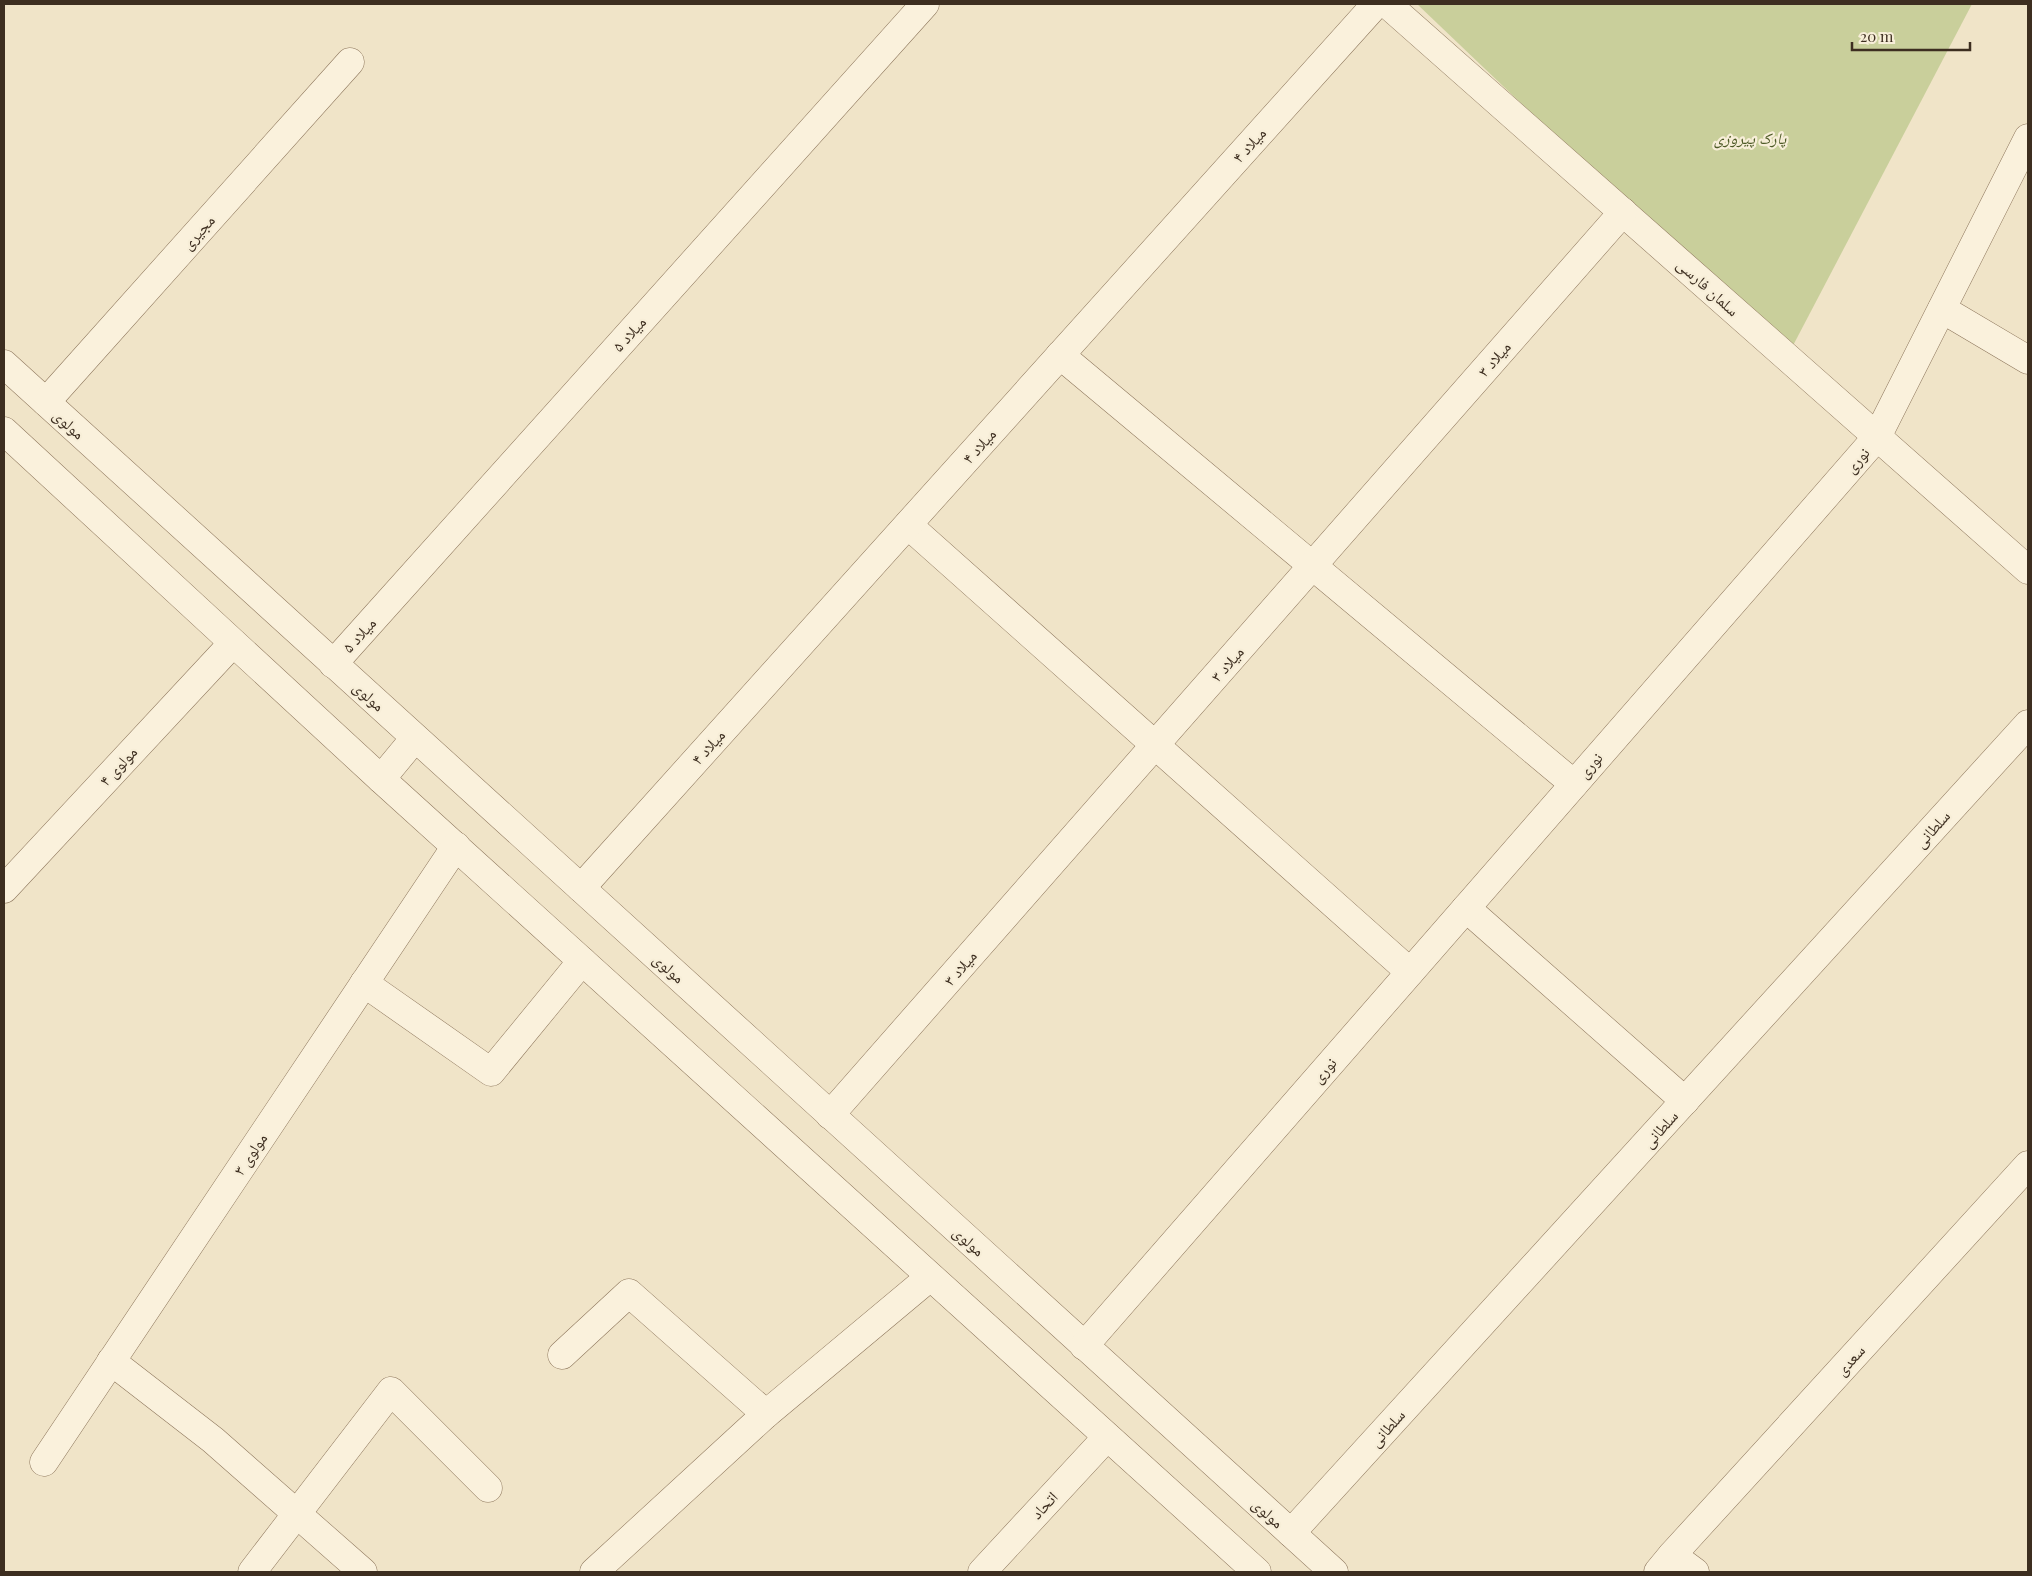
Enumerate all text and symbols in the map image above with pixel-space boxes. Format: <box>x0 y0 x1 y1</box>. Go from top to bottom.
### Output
scale bar <box>1852 20 1970 52</box>
text: 20 m <box>1860 26 1894 46</box>
street label: میلاد ۴ <box>1227 123 1270 167</box>
park label: پارک پیروزی <box>1714 127 1787 149</box>
street label: مجیری <box>176 210 220 254</box>
street label: سلمان فارسی <box>1672 253 1744 321</box>
street label: میلاد ۵ <box>607 312 650 356</box>
street label: میلاد ۳ <box>1472 336 1515 381</box>
street label: مولوی <box>48 404 90 444</box>
street label: میلاد ۴ <box>957 424 1000 468</box>
street label: نوری <box>1840 442 1874 478</box>
street label: میلاد ۵ <box>337 613 380 657</box>
street label: میلاد ۳ <box>1205 641 1248 686</box>
street label: مولوی <box>348 676 390 716</box>
street label: میلاد ۴ <box>686 725 729 769</box>
street label: مولوی ۴ <box>94 741 142 791</box>
street label: نوری <box>1573 747 1607 783</box>
street label: سلطانی <box>1909 805 1955 853</box>
street label: میلاد ۳ <box>938 945 981 990</box>
street label: مولوی <box>648 948 690 988</box>
street label: نوری <box>1307 1052 1341 1088</box>
street label: سلطانی <box>1637 1105 1683 1153</box>
street label: مولوی ۳ <box>228 1128 272 1180</box>
street label: مولوی <box>948 1221 990 1261</box>
street label: سعدی <box>1830 1340 1870 1380</box>
street label: سلطانی <box>1364 1404 1410 1452</box>
street label: اتحاد <box>1026 1486 1062 1523</box>
street label: مولوی <box>1247 1493 1289 1533</box>

